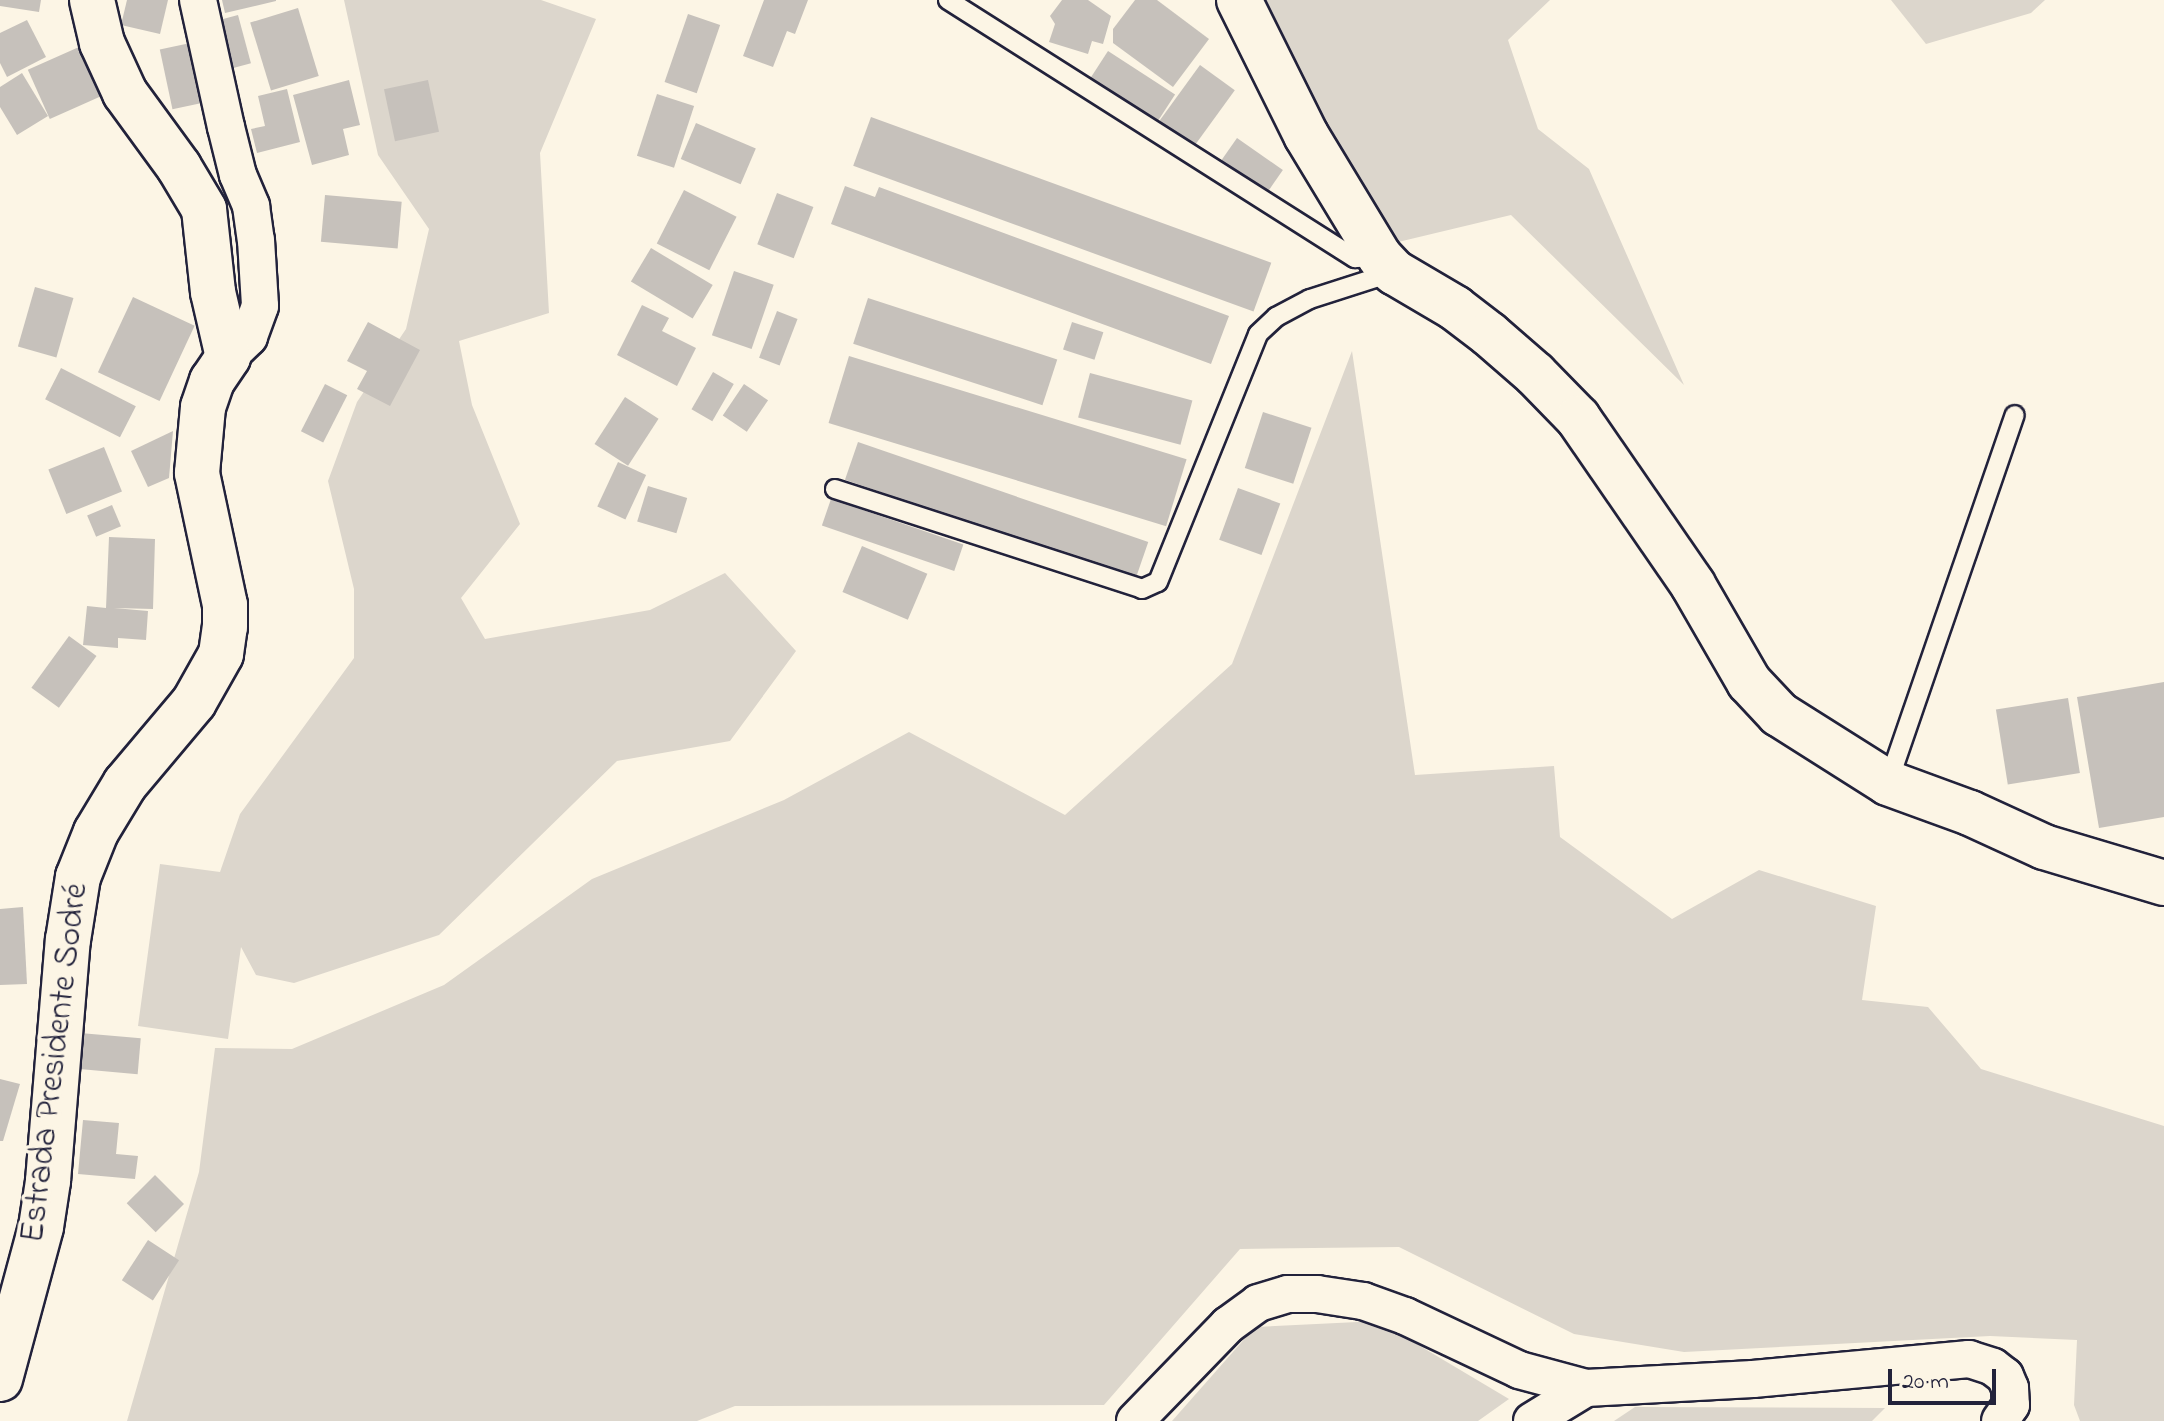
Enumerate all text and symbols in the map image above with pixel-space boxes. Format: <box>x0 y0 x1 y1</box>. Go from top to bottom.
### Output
street label: Estrada Presidente Sodré <box>14 881 98 1245</box>
scale bar <box>1892 1353 2000 1403</box>
text: 20 m <box>1902 1365 1949 1400</box>

